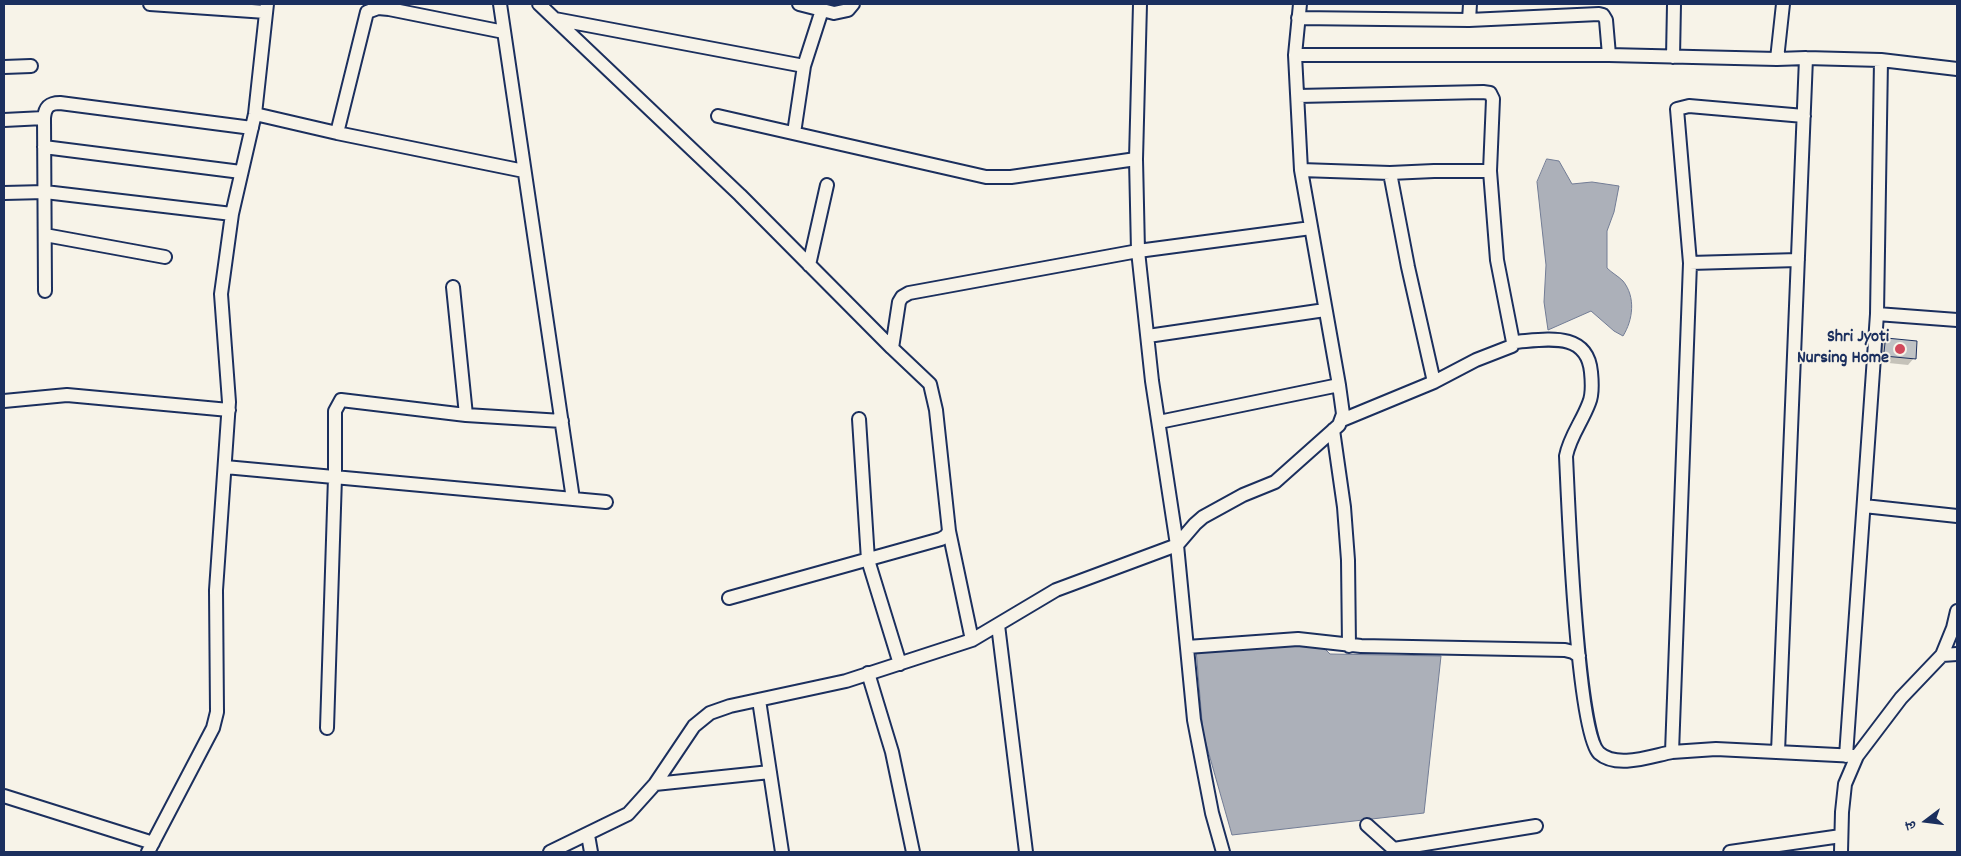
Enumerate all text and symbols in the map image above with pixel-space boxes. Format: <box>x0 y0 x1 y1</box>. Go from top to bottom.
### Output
place label: Shri Jyoti Nursing Home <box>1797 328 1889 370</box>
marker: Shri Jyoti Nursing Home <box>1893 342 1907 356</box>
north arrow <box>1901 796 1951 846</box>
text: उ <box>1901 818 1922 831</box>

